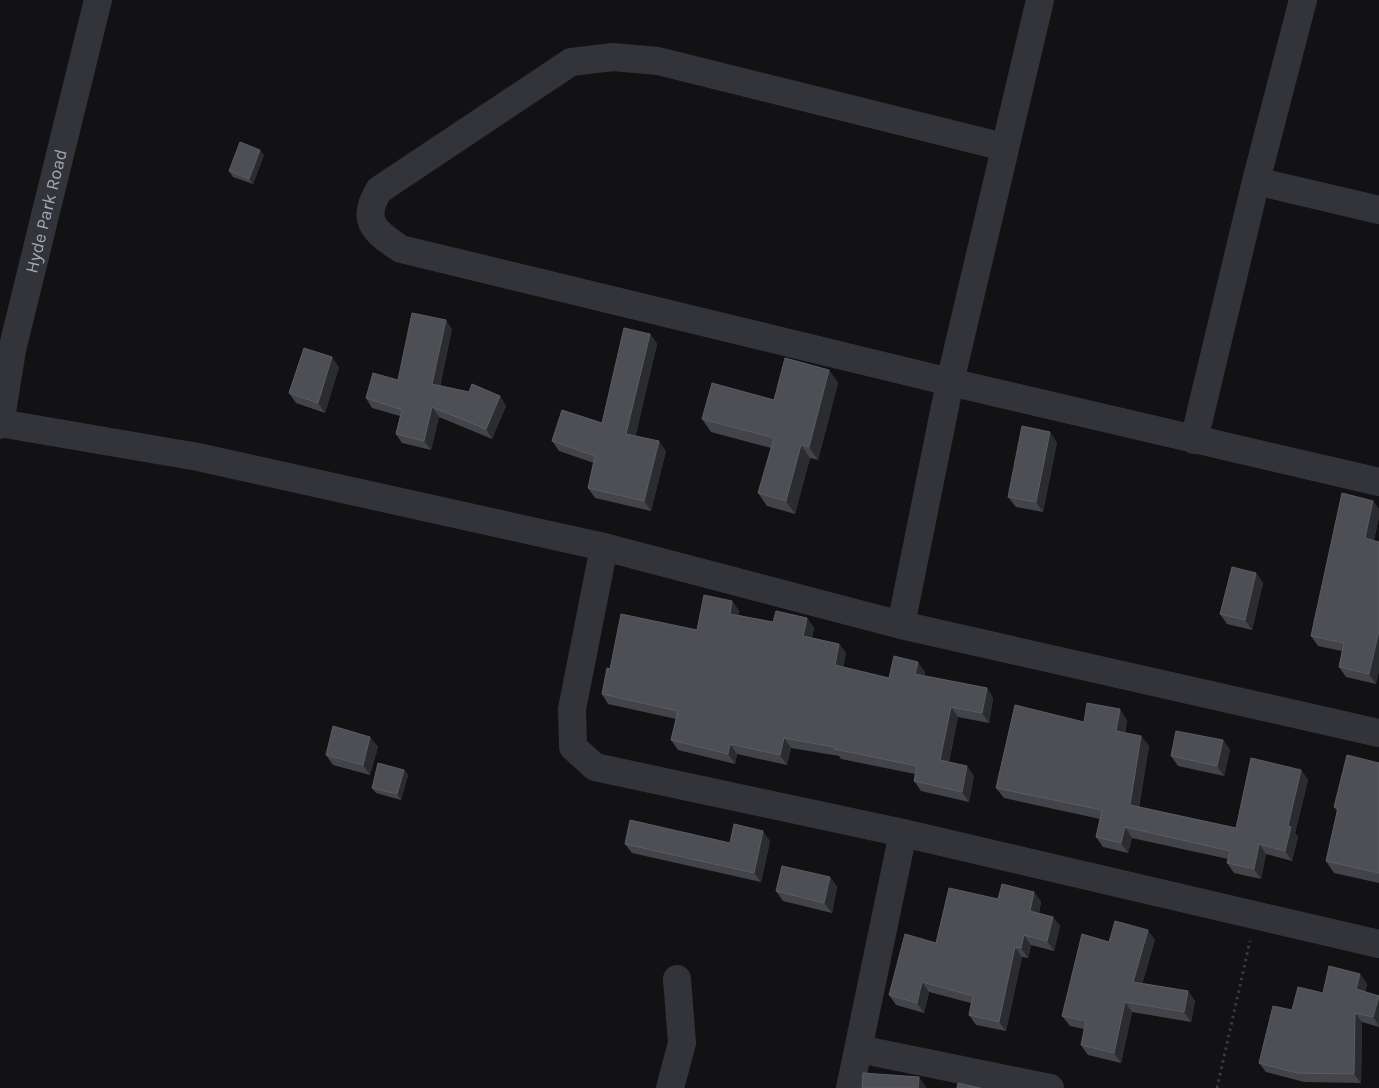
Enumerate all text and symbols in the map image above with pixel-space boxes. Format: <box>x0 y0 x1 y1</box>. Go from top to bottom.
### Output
street label: Hyde Park Road <box>20 147 72 275</box>

